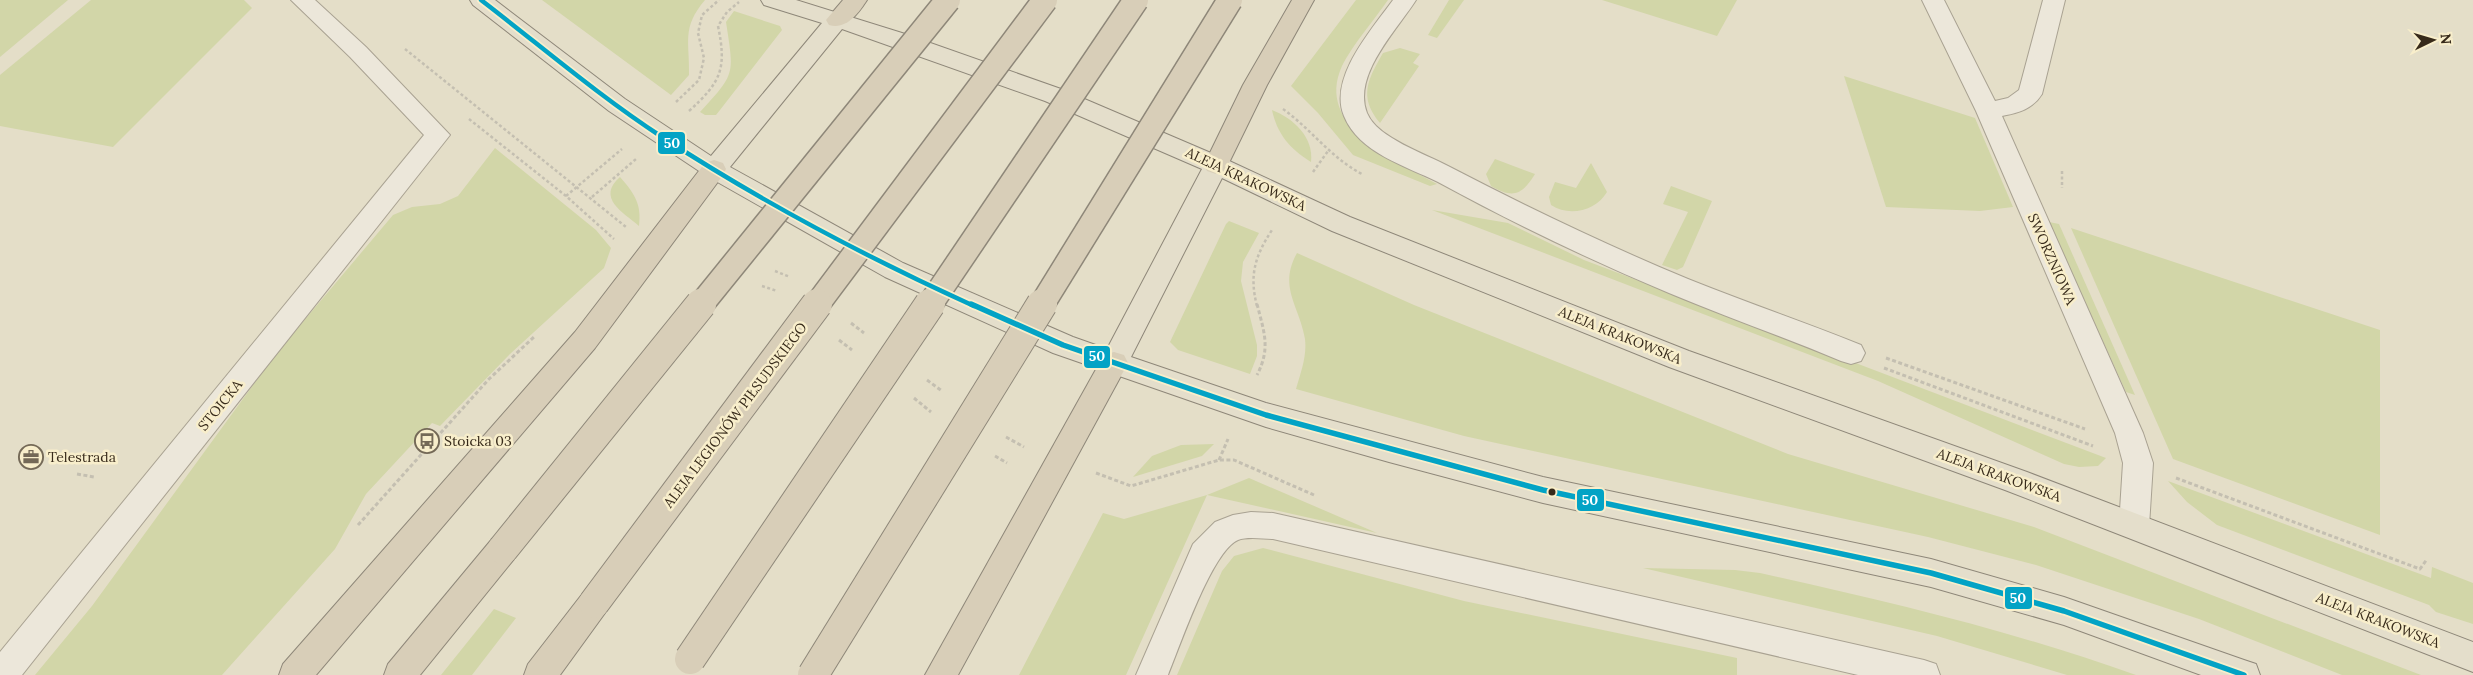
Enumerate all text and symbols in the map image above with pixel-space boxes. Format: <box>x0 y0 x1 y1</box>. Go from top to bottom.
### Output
north arrow <box>2408 15 2458 65</box>
text: N <box>2437 33 2455 45</box>
line badge: 50 <box>657 131 686 155</box>
text: 50 <box>664 134 680 152</box>
street label: ALEJA KRAKOWSKA <box>1182 143 1309 215</box>
street label: SWORZNIOWA <box>2024 210 2080 308</box>
street label: ALEJA KRAKOWSKA <box>1555 302 1684 368</box>
street label: ALEJA LEGIONÓW PIŁSUDSKIEGO <box>659 319 811 512</box>
line badge: 50 <box>1083 345 1111 369</box>
text: 50 <box>1089 347 1105 365</box>
street label: STOICKA <box>194 376 246 434</box>
bus stop icon: Stoicka 03 <box>414 428 440 454</box>
place label: Stoicka 03 <box>444 432 512 450</box>
office icon: Telestrada <box>18 444 44 470</box>
street label: ALEJA KRAKOWSKA <box>1933 444 2064 506</box>
place label: Telestrada <box>48 448 116 466</box>
unlabelled marker <box>1547 487 1557 497</box>
line badge: 50 <box>1576 488 1605 512</box>
text: 50 <box>1582 491 1598 509</box>
line badge: 50 <box>2004 586 2033 610</box>
street label: ALEJA KRAKOWSKA <box>2313 588 2443 652</box>
text: 50 <box>2010 589 2026 607</box>

